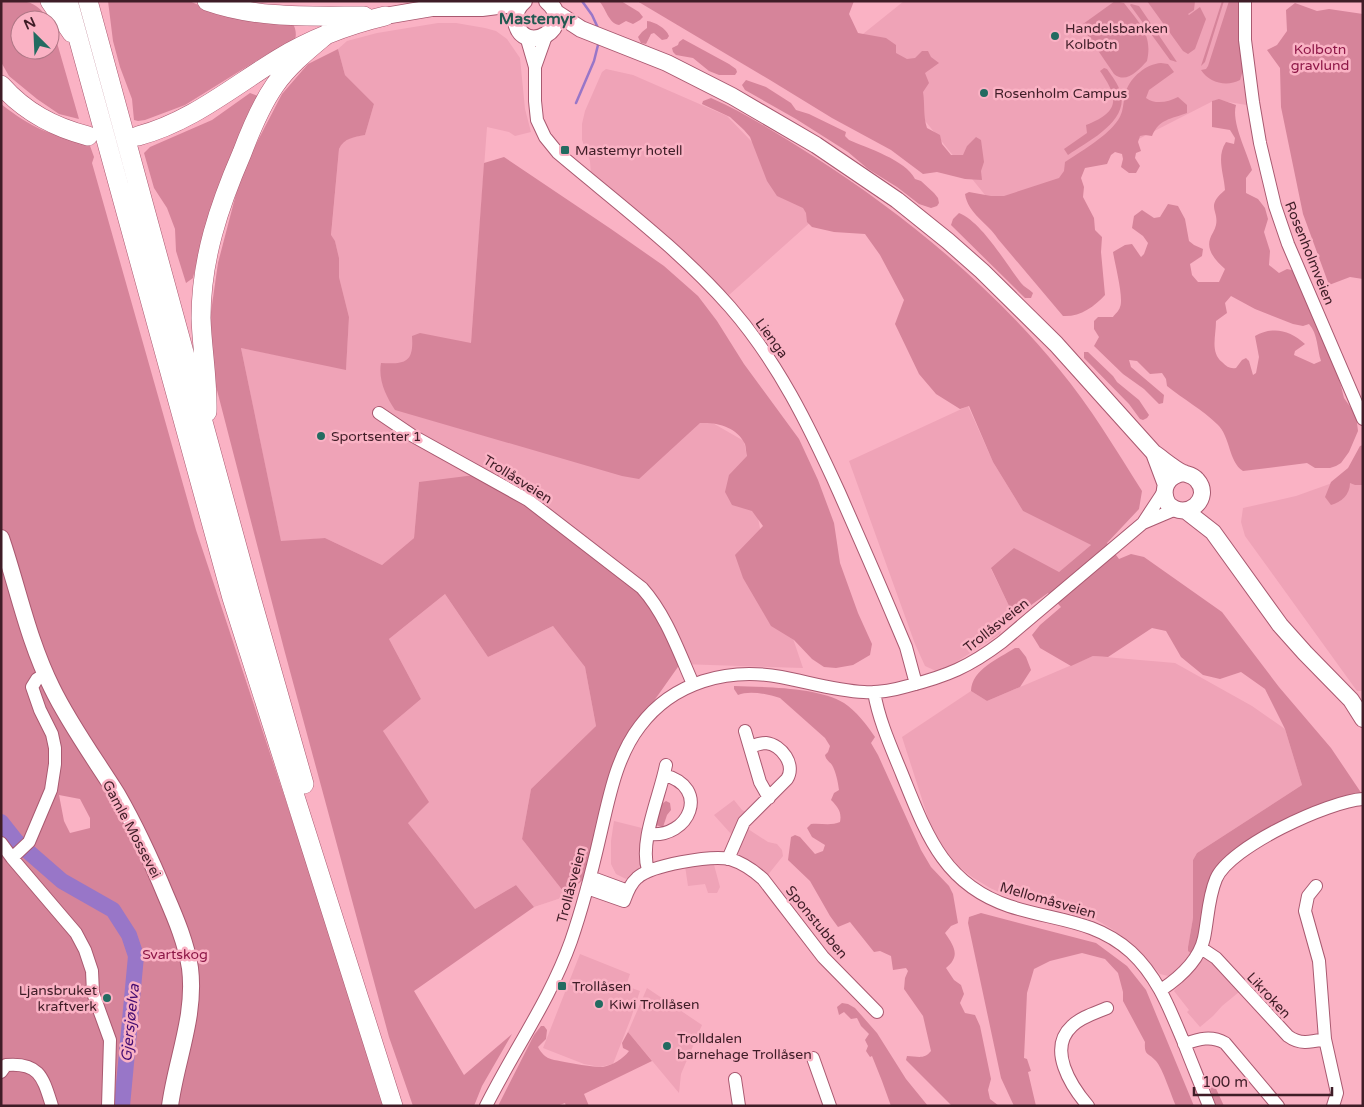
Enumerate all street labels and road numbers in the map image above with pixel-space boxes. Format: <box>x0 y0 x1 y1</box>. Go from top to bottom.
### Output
street label: Rosenholmveien <box>1281 199 1338 307</box>
street label: Lienga <box>752 315 792 361</box>
street label: Trollåsveien <box>480 452 555 507</box>
street label: Trollåsveien <box>960 595 1032 656</box>
street label: Gamle Mossevei <box>99 777 164 881</box>
street label: Trollåsveien <box>553 845 590 925</box>
street label: Mellomåsveien <box>998 879 1098 922</box>
street label: Sponstubben <box>782 882 851 962</box>
street label: Likroken <box>1243 969 1294 1022</box>

